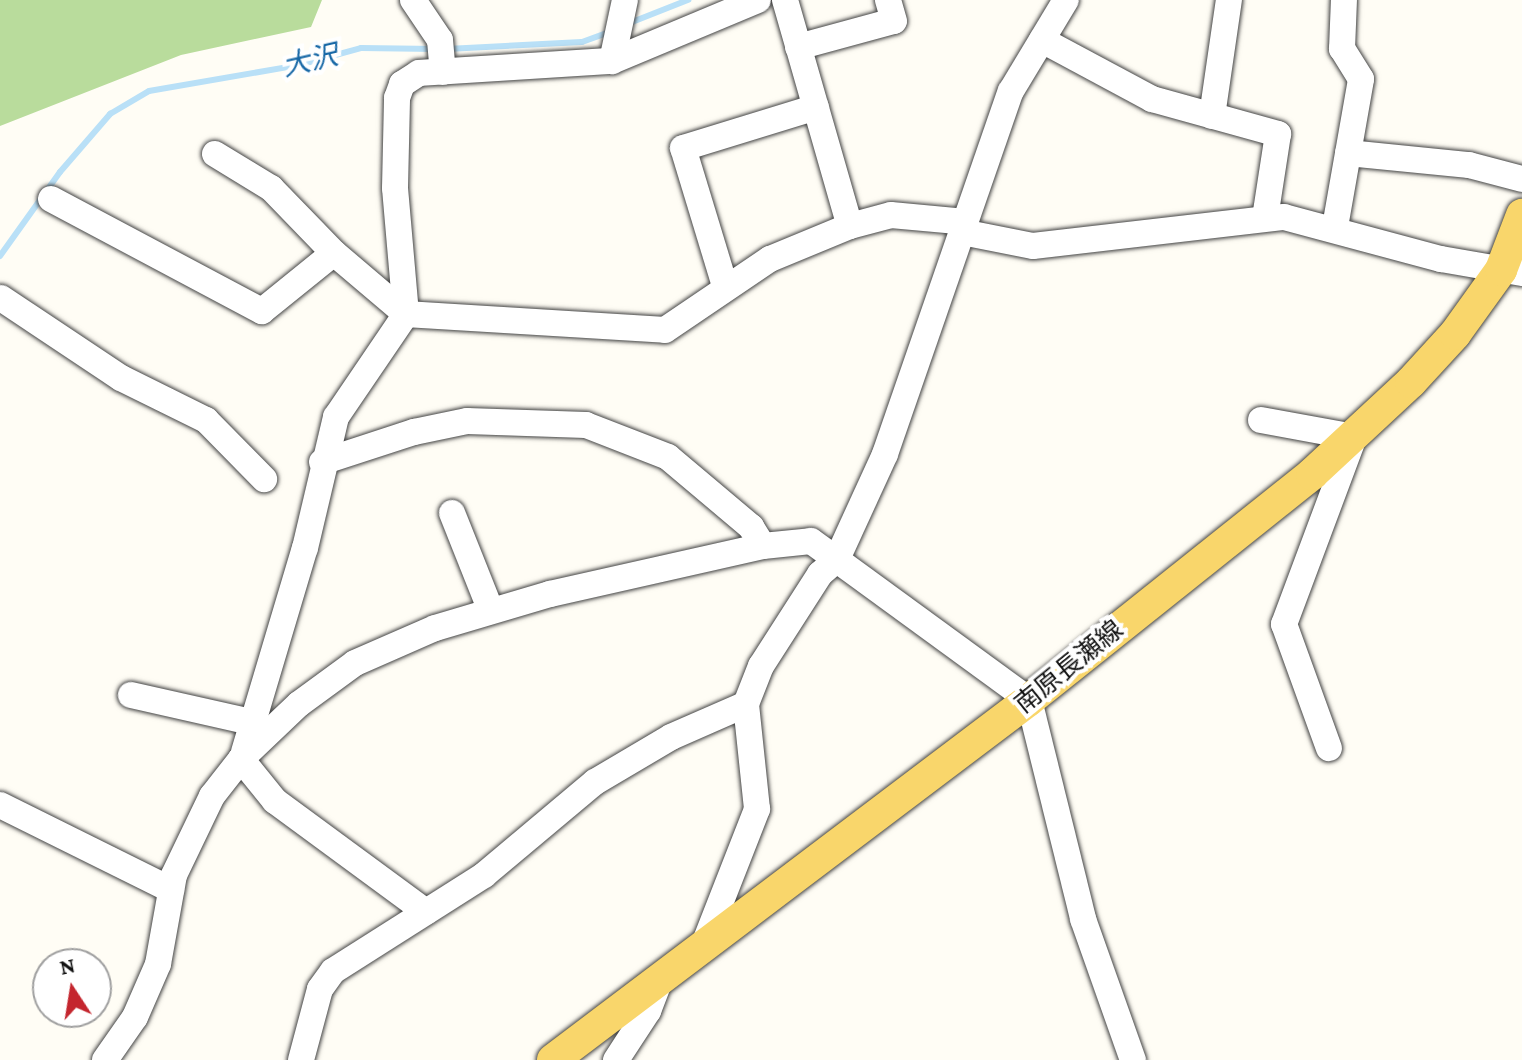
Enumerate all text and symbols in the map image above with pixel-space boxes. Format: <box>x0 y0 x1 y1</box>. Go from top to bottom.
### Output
water label: 大沢 <box>279 38 341 84</box>
street label: 南原長瀬線 <box>1009 614 1129 720</box>
north arrow <box>32 948 112 1028</box>
text: N <box>57 952 77 980</box>

